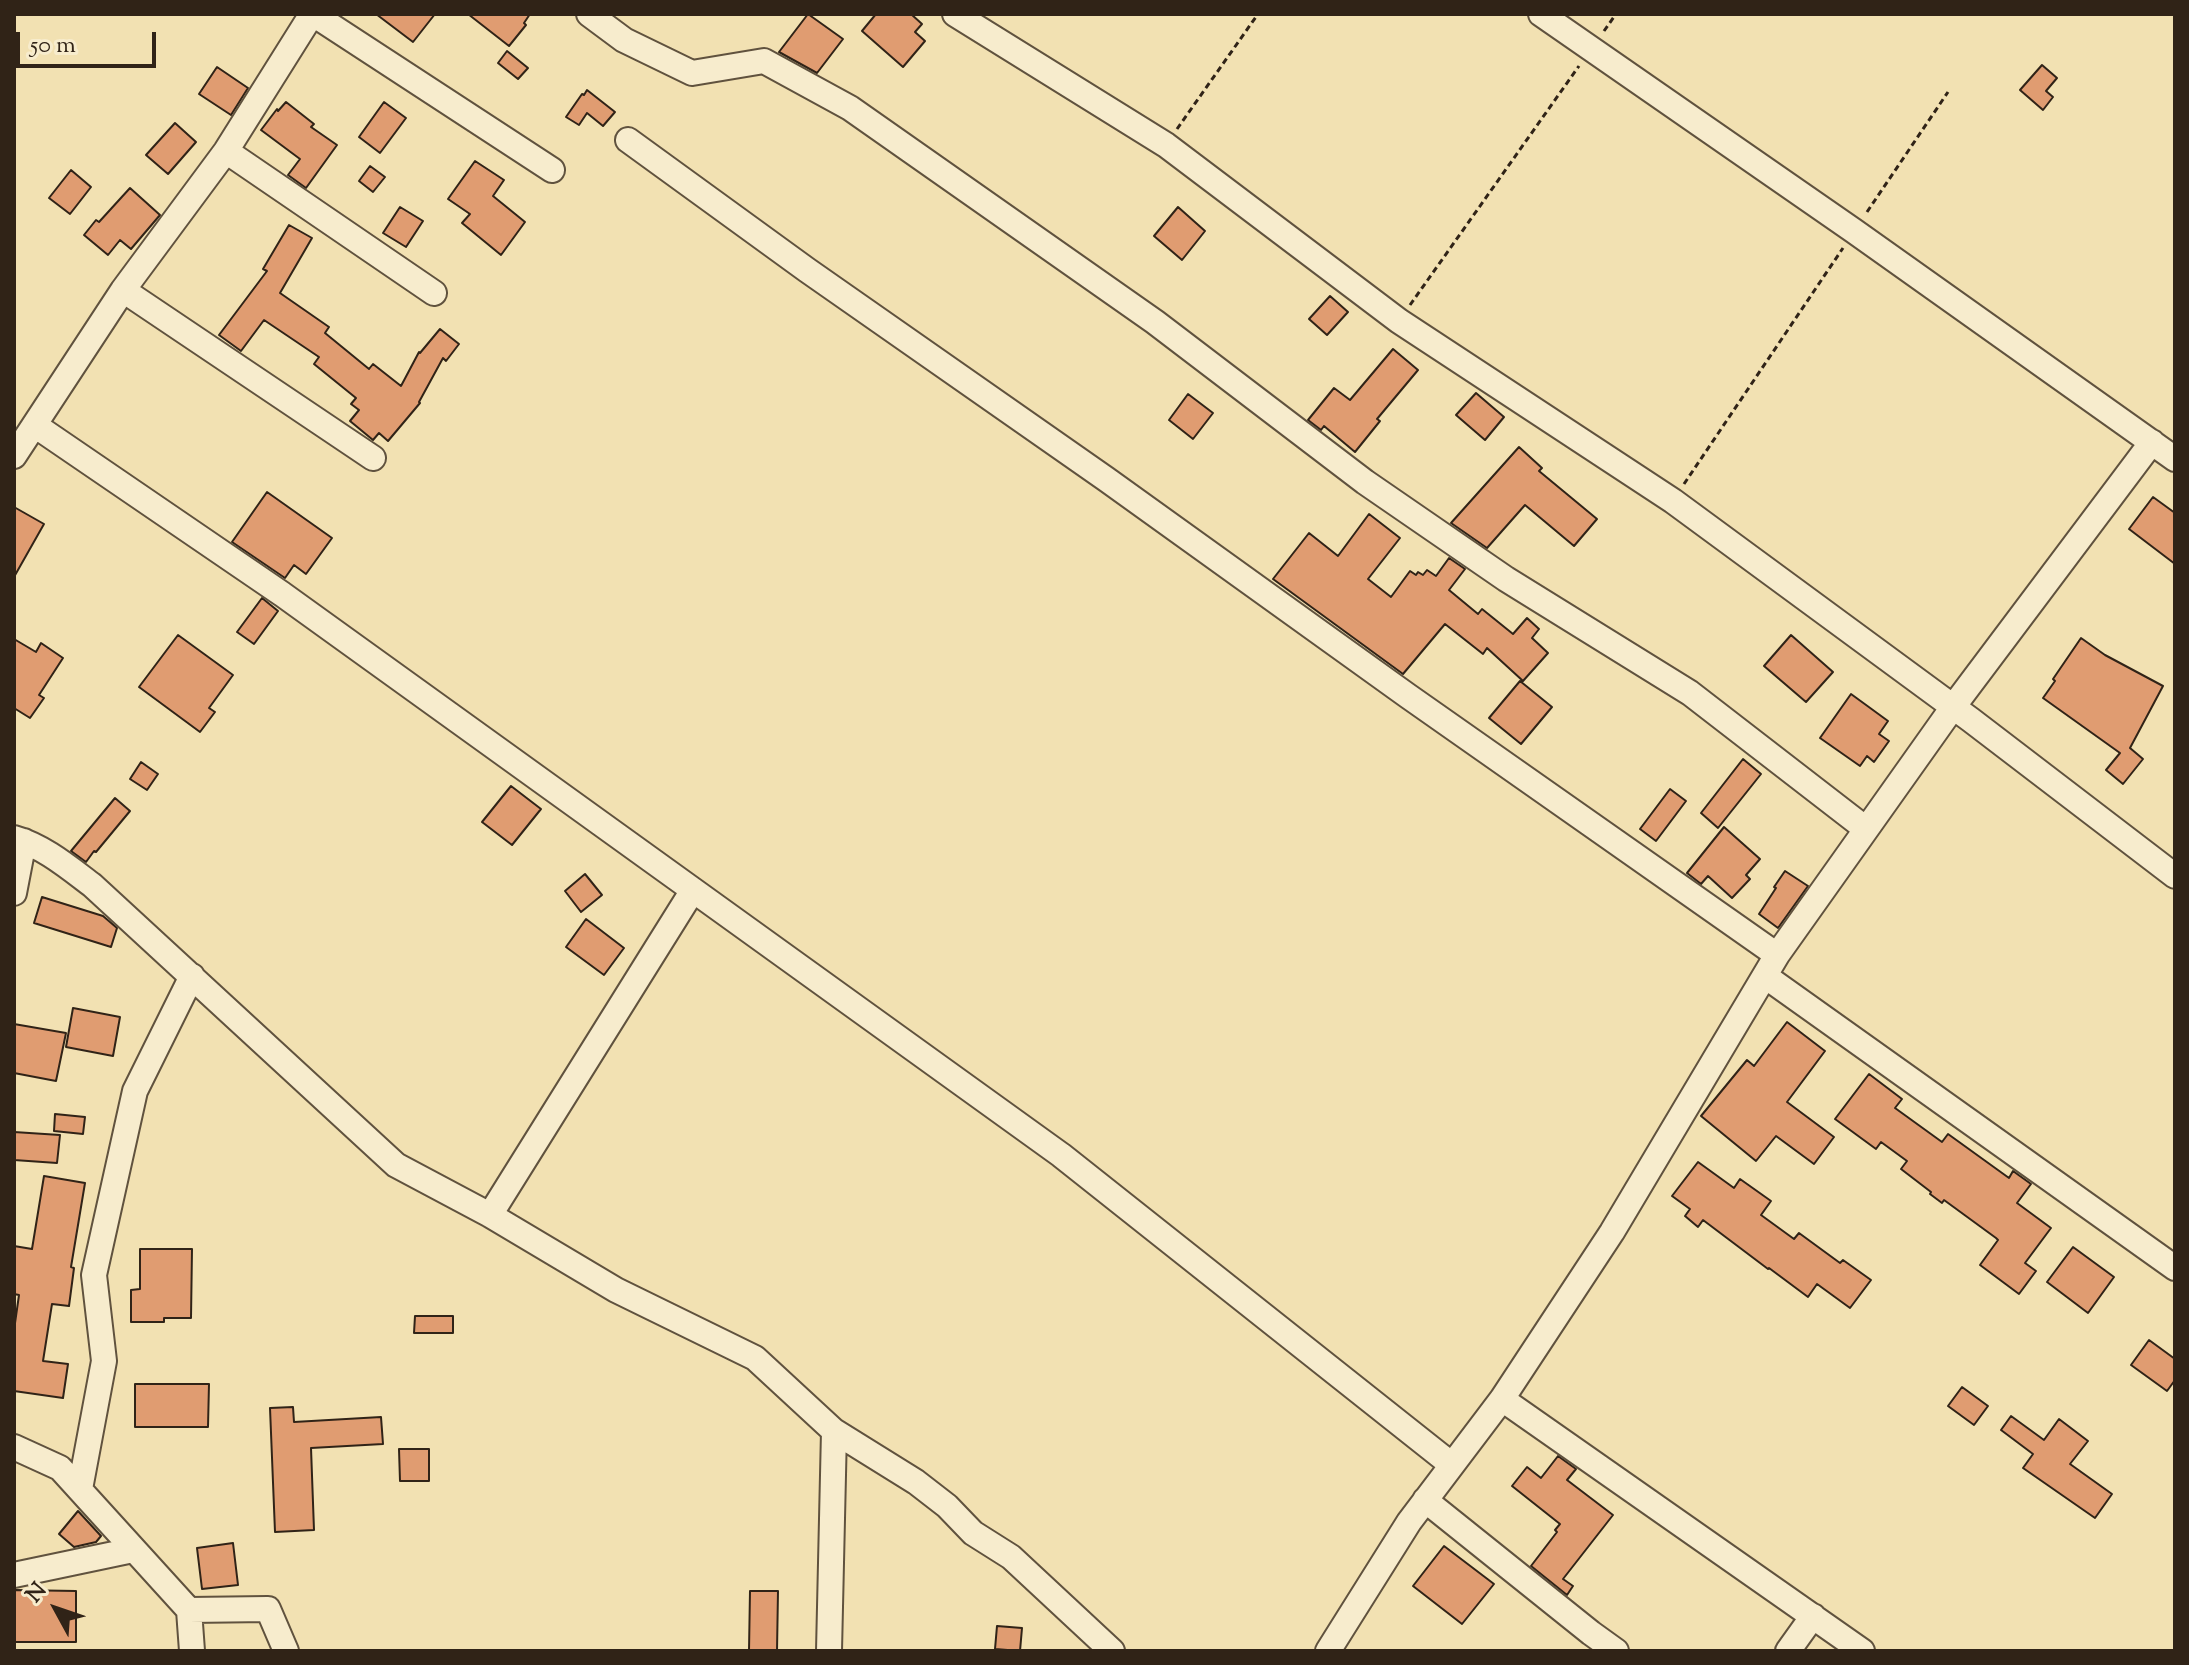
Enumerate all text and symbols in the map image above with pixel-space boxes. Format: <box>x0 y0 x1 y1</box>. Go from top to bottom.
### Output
scale bar <box>20 16 160 66</box>
text: 50 m <box>30 29 76 63</box>
north arrow <box>16 1569 96 1649</box>
text: N <box>20 1577 56 1611</box>

